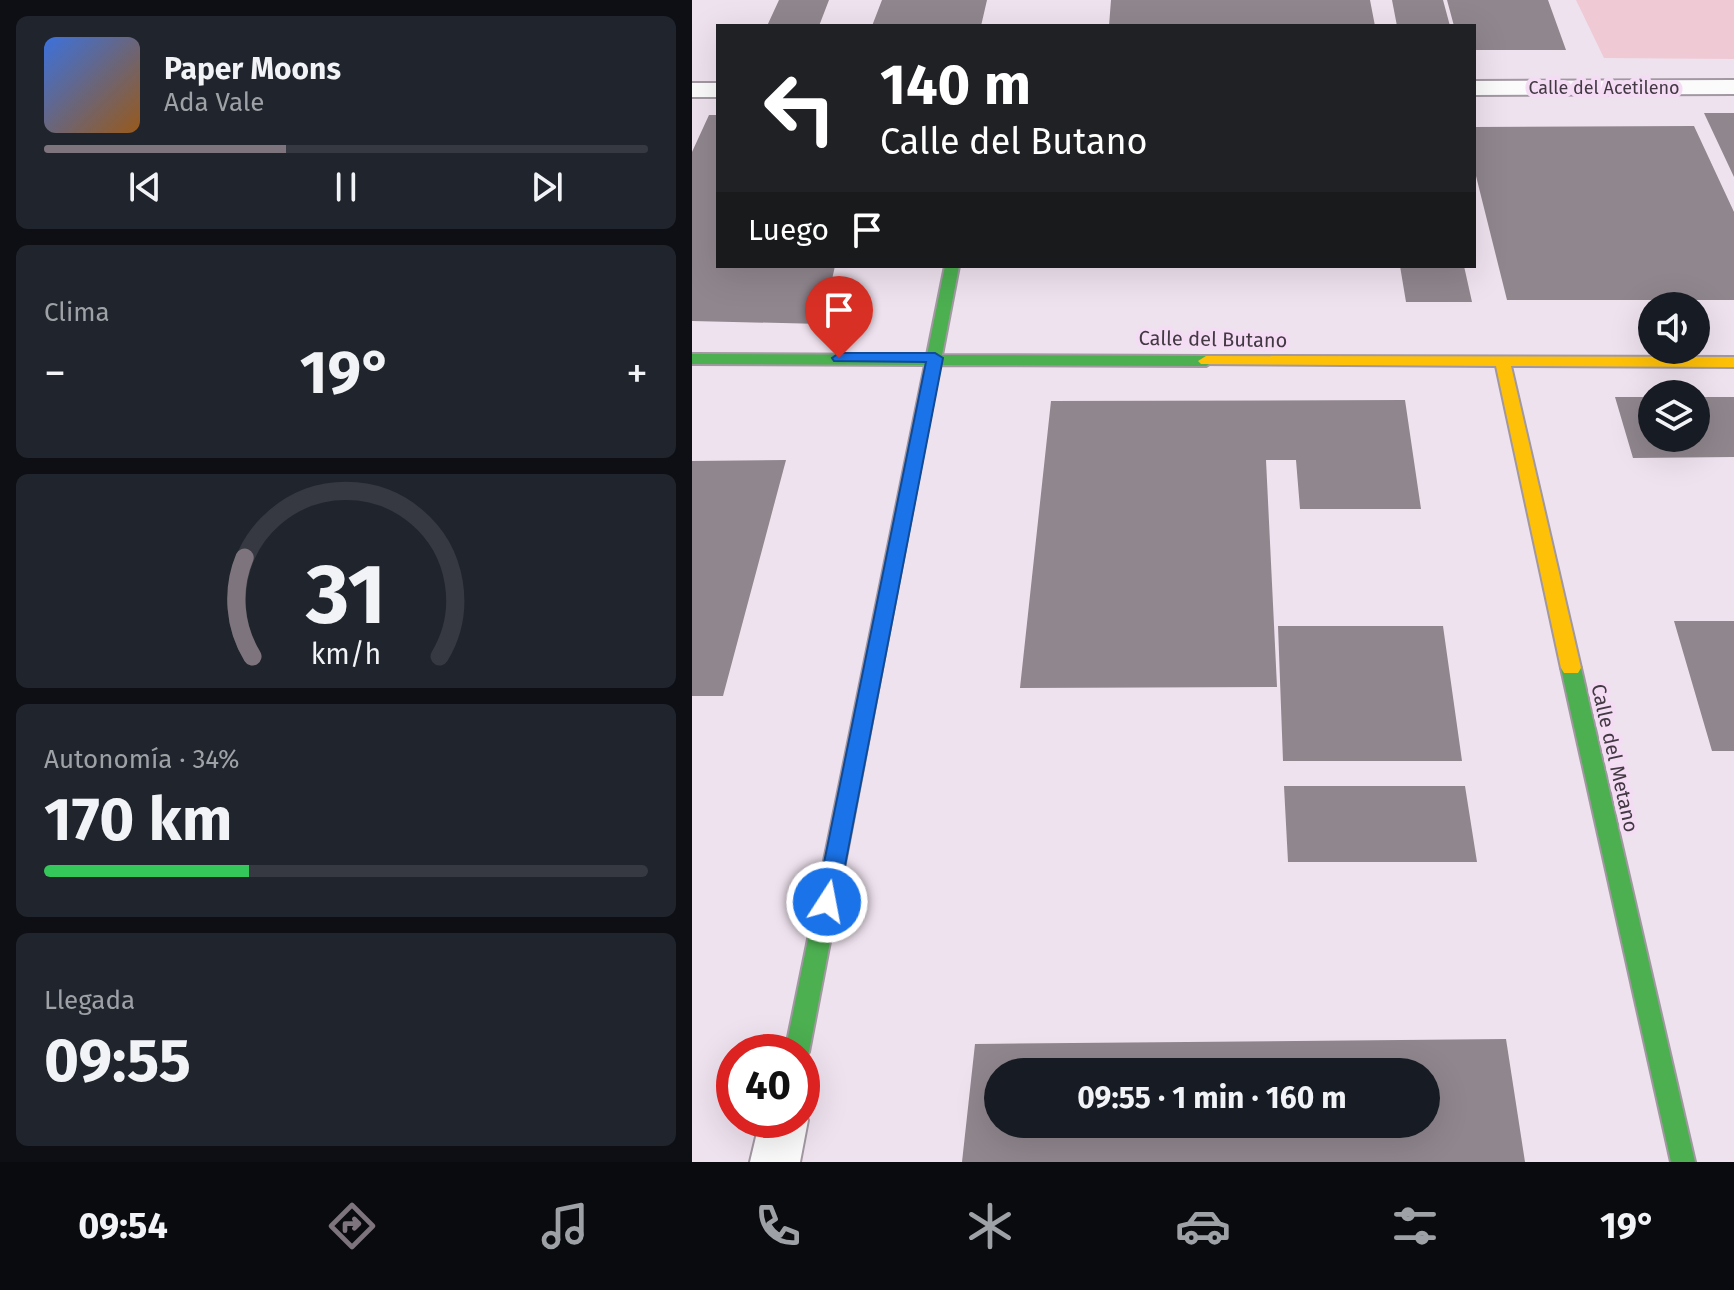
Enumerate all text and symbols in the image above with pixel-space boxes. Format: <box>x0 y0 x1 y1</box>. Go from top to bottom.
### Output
text: Paper Moons <box>164 51 341 87</box>
text: 140 m <box>880 52 1031 119</box>
icon: left <box>748 56 852 160</box>
street label: Calle del Acetileno <box>1528 77 1680 99</box>
text: Ada Vale <box>164 87 264 118</box>
text: Calle del Butano <box>880 120 1148 164</box>
icon: previous <box>123 165 167 209</box>
icon: pause <box>324 165 368 209</box>
icon: next <box>525 165 569 209</box>
icon: arrive <box>845 208 889 252</box>
text: Luego <box>748 212 829 248</box>
pin <box>805 276 873 358</box>
icon: arrive <box>817 288 861 332</box>
map controls <box>1638 292 1710 452</box>
button: sound <box>1638 292 1710 364</box>
text: Clima <box>44 297 110 328</box>
street label: Calle del Butano <box>1138 326 1288 352</box>
text: 19° <box>300 337 392 409</box>
text: − <box>44 347 66 400</box>
text: + <box>626 347 648 400</box>
button: layers <box>1638 380 1710 452</box>
text: 31 <box>305 545 386 645</box>
text: km/h <box>311 637 381 672</box>
street label: Calle del Metano <box>1586 682 1644 834</box>
text: Autonomía · 34% <box>44 744 240 775</box>
text: 170 km <box>44 784 232 856</box>
position arrow <box>785 860 869 944</box>
text: Llegada <box>44 985 135 1016</box>
text: 09:55 <box>44 1025 191 1097</box>
speed limit sign: 40 <box>716 1034 820 1138</box>
text: 09:55 · 1 min · 160 m <box>1077 1080 1347 1116</box>
icon: directions <box>324 1198 380 1254</box>
icon: music <box>537 1198 593 1254</box>
icon: phone <box>750 1198 806 1254</box>
icon: climate <box>962 1198 1018 1254</box>
icon: car <box>1175 1198 1231 1254</box>
icon: filters <box>1387 1198 1443 1254</box>
text: 09:54 <box>78 1204 168 1248</box>
text: 19° <box>1600 1204 1656 1248</box>

